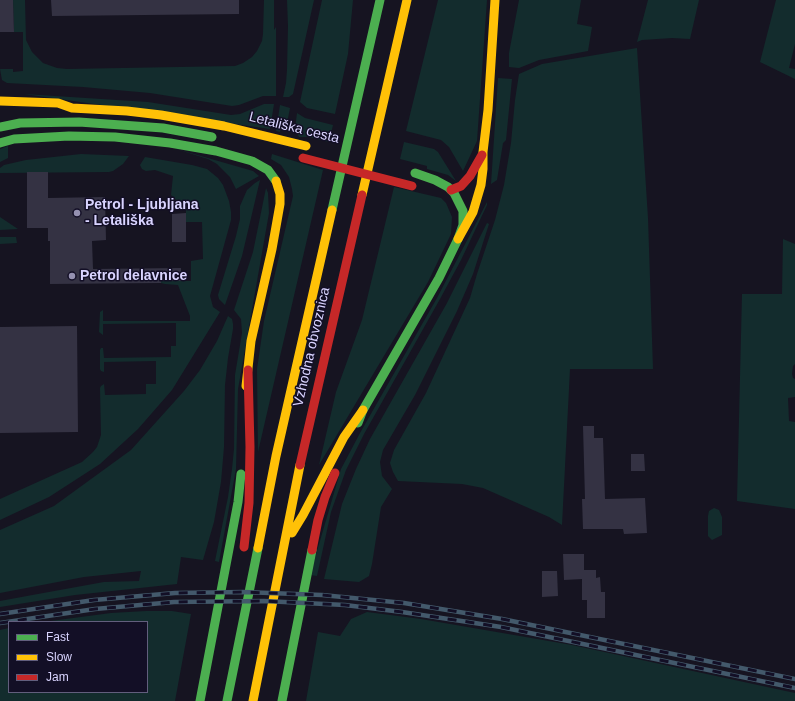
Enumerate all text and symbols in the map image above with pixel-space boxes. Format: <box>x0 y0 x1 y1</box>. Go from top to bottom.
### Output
street label: Letališka cesta <box>247 109 341 147</box>
place label: Petrol - Ljubljana - Letališka <box>85 197 199 230</box>
marker: Petrol - Ljubljana - Letališka <box>72 208 82 218</box>
place label: Petrol delavnice <box>80 268 187 284</box>
marker: Petrol delavnice <box>67 271 77 281</box>
street label: Vzhodna obvoznica <box>290 286 334 408</box>
legend <box>8 621 148 693</box>
text: Fast <box>46 630 69 644</box>
text: Slow <box>46 650 72 664</box>
text: Jam <box>46 670 69 684</box>

